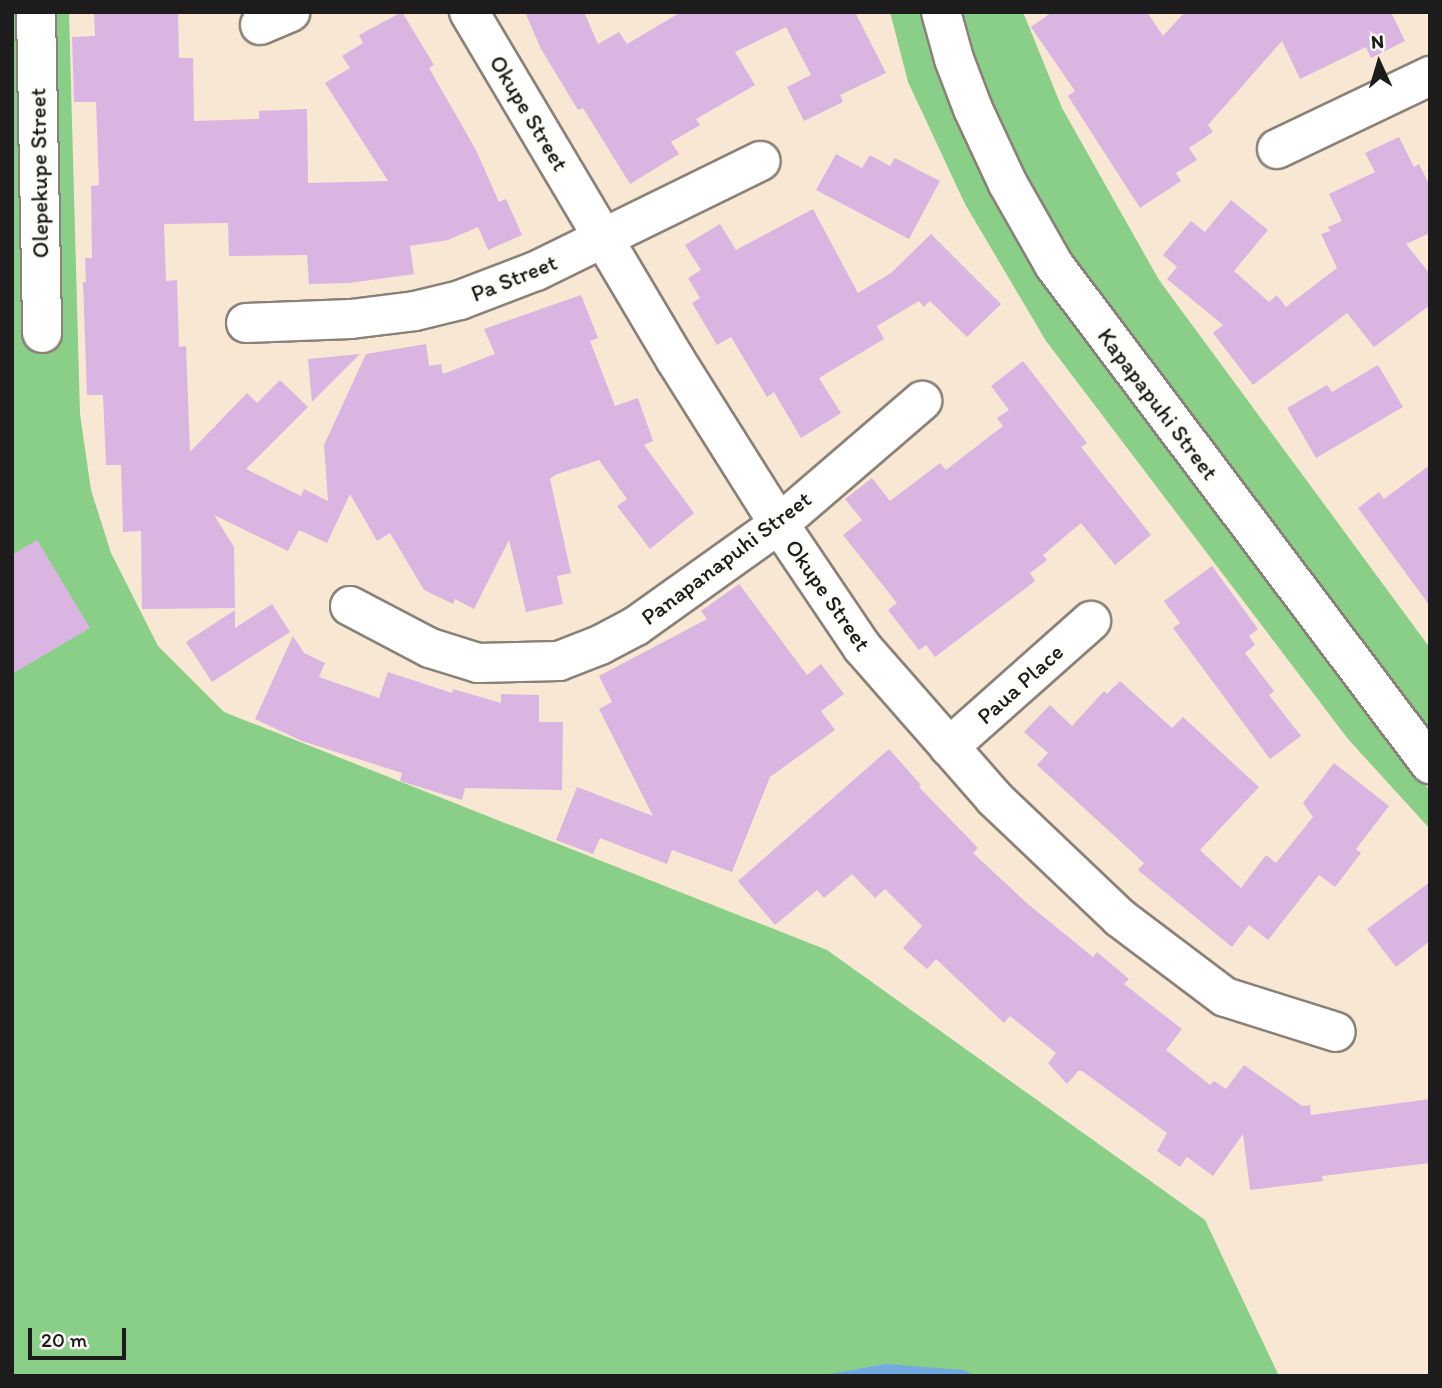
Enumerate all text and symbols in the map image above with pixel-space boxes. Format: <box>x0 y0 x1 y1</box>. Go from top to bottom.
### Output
north arrow <box>1344 28 1414 98</box>
text: N <box>1370 30 1385 53</box>
street label: Okupe Street <box>484 50 574 176</box>
street label: Olepekupe Street <box>24 88 54 258</box>
street label: Pa Street <box>467 248 561 308</box>
street label: Kapapapuhi Street <box>1092 323 1224 485</box>
street label: Panapanapuhi Street <box>636 485 816 631</box>
street label: Okupe Street <box>780 534 876 656</box>
street label: Paua Place <box>971 638 1069 730</box>
scale bar <box>32 1314 130 1358</box>
text: 20 m <box>41 1327 87 1352</box>

